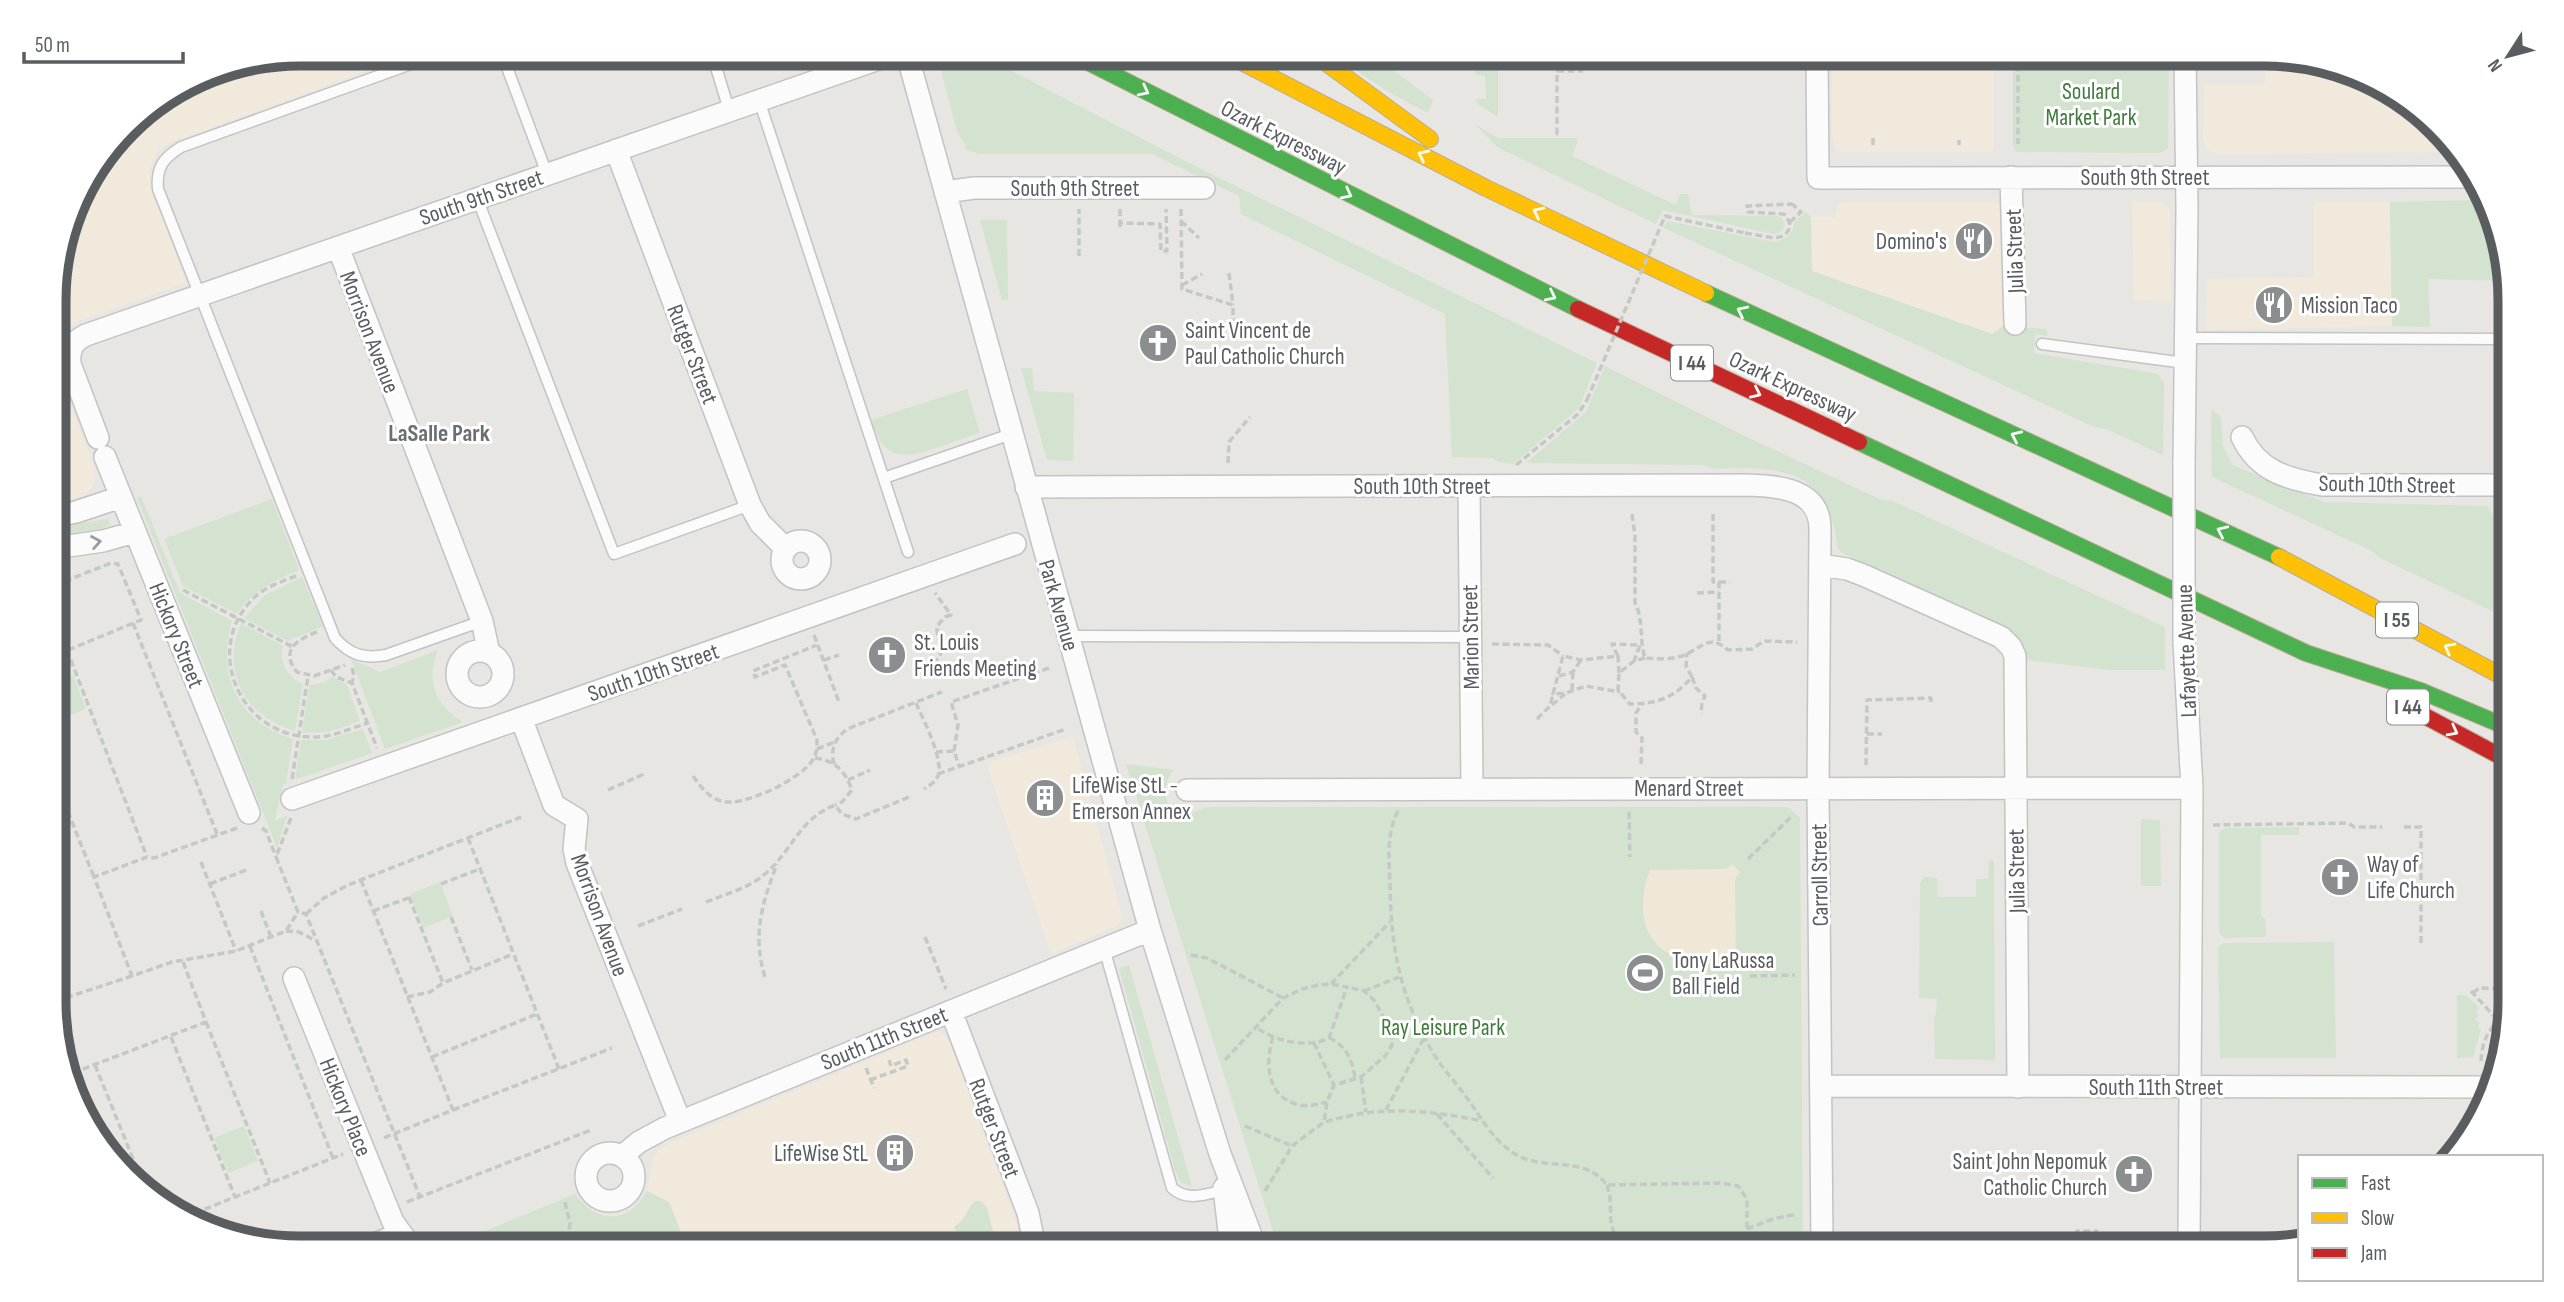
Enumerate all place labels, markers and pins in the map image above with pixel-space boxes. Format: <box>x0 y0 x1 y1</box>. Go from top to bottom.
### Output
restaurant icon: Domino's <box>1953 220 1995 262</box>
place label: Domino's <box>1876 228 1947 256</box>
restaurant icon: Mission Taco <box>2253 284 2295 326</box>
place label: Mission Taco <box>2301 292 2398 320</box>
place label: Saint Vincent de Paul Catholic Church <box>1185 317 1345 371</box>
church icon: Saint Vincent de Paul Catholic Church <box>1137 322 1179 364</box>
place label: St. Louis Friends Meeting <box>914 629 1037 683</box>
church icon: St. Louis Friends Meeting <box>866 634 908 676</box>
place label: LifeWise StL - Emerson Annex <box>1072 772 1191 826</box>
building icon: LifeWise StL - Emerson Annex <box>1024 777 1066 819</box>
place label: Way of Life Church <box>2367 851 2455 905</box>
church icon: Way of Life Church <box>2319 856 2361 898</box>
place label: Tony LaRussa Ball Field <box>1672 947 1774 1001</box>
sports icon: Tony LaRussa Ball Field <box>1624 952 1666 994</box>
building icon: LifeWise StL <box>874 1132 916 1174</box>
place label: LifeWise StL <box>774 1140 868 1168</box>
place label: Saint John Nepomuk Catholic Church <box>1953 1148 2107 1202</box>
church icon: Saint John Nepomuk Catholic Church <box>2113 1153 2155 1195</box>

